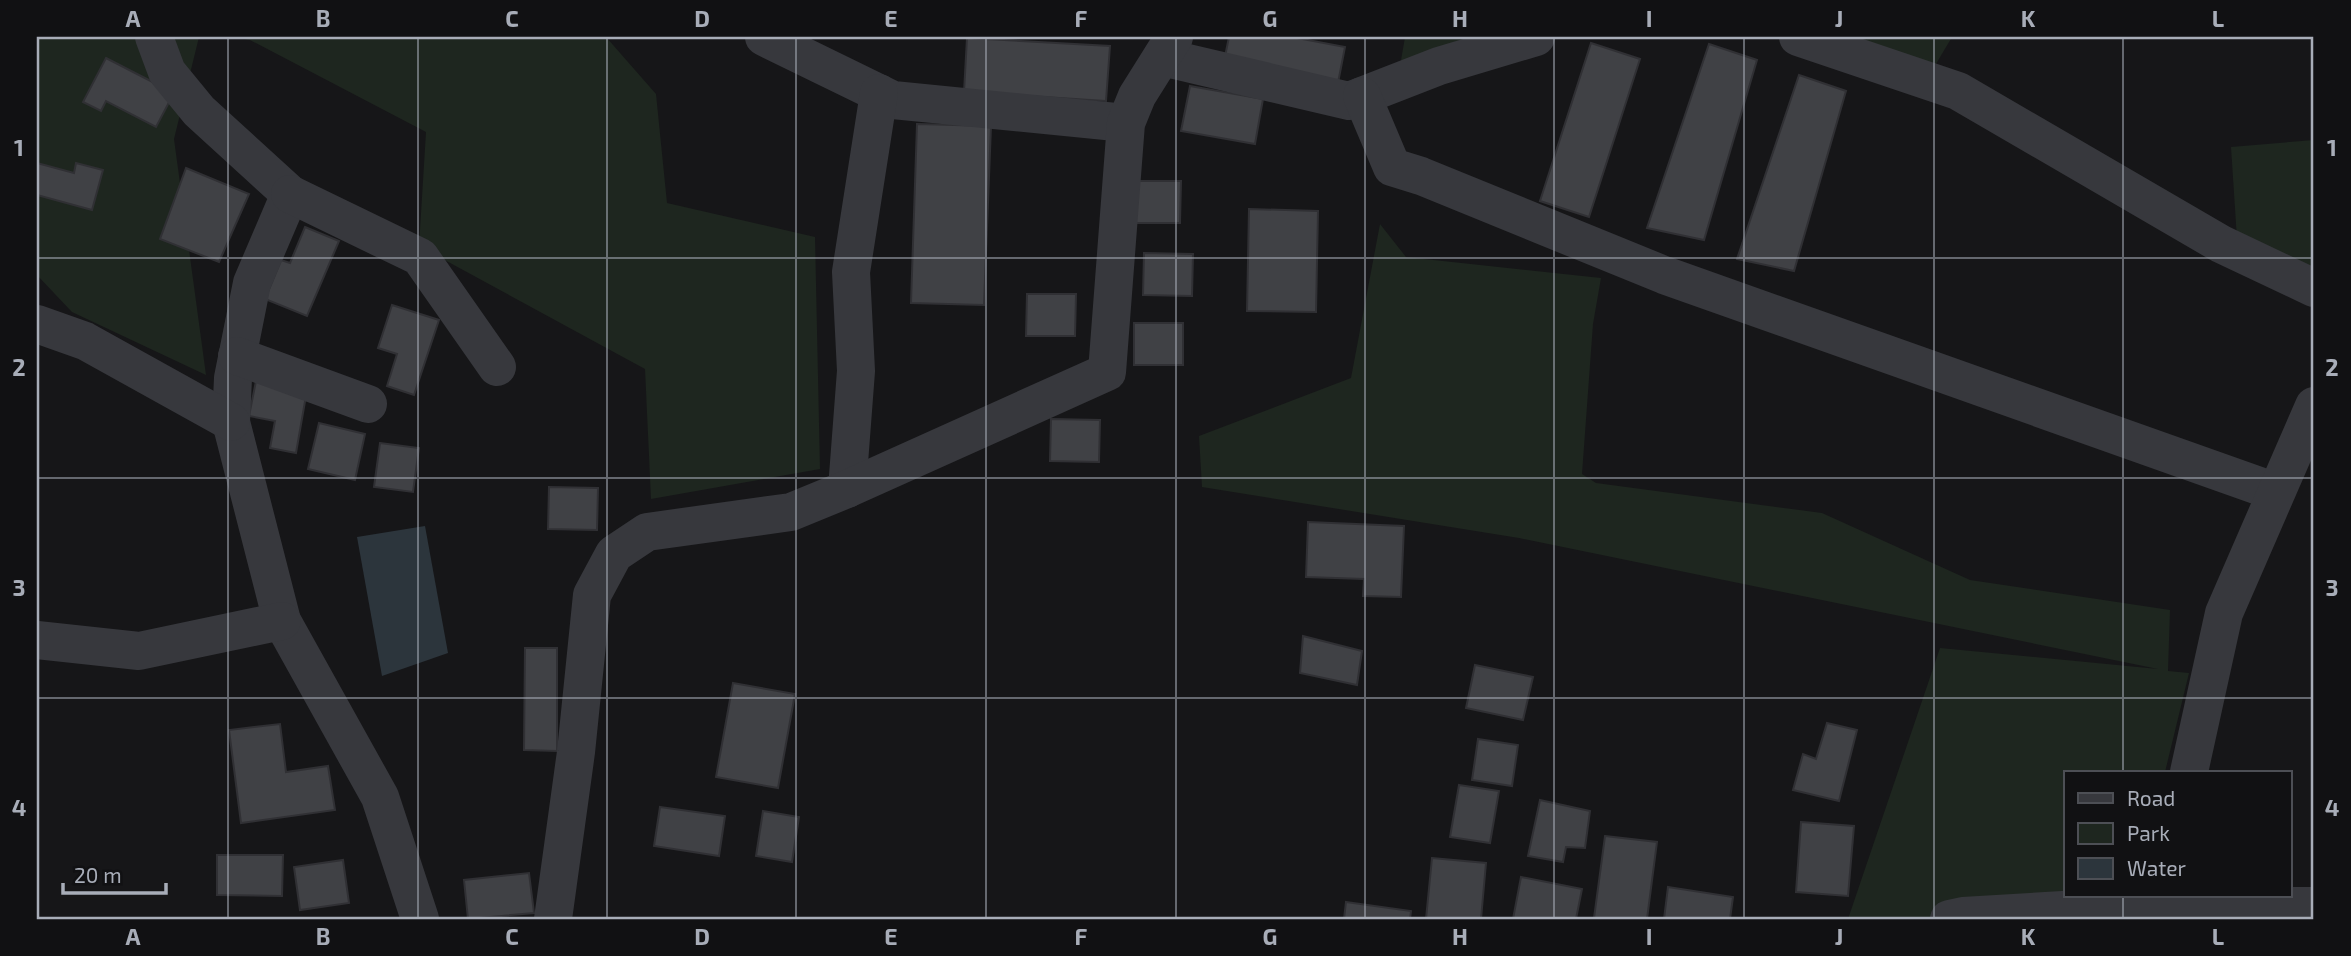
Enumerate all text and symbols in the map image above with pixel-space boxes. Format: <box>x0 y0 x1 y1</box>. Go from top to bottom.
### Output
text: A <box>125 4 141 32</box>
text: B <box>316 4 330 32</box>
text: C <box>505 4 519 32</box>
text: D <box>694 4 710 32</box>
text: E <box>884 4 898 32</box>
text: F <box>1075 4 1088 32</box>
text: G <box>1263 4 1277 32</box>
text: H <box>1452 4 1468 32</box>
text: I <box>1646 4 1652 32</box>
text: J <box>1835 4 1843 32</box>
text: K <box>2021 4 2036 32</box>
text: L <box>2212 4 2224 32</box>
text: 1 <box>14 133 24 161</box>
text: 1 <box>2327 133 2337 161</box>
text: 2 <box>12 353 26 381</box>
text: 2 <box>2325 353 2339 381</box>
text: 3 <box>12 573 26 601</box>
text: 3 <box>2325 573 2339 601</box>
legend <box>2064 771 2292 897</box>
text: Road <box>2127 785 2175 810</box>
text: 4 <box>12 793 26 821</box>
text: 4 <box>2325 793 2339 821</box>
text: Park <box>2127 820 2170 845</box>
scale bar <box>63 851 166 895</box>
text: Water <box>2127 855 2186 880</box>
text: 20 m <box>74 862 122 887</box>
text: A <box>125 922 141 950</box>
text: B <box>316 922 330 950</box>
text: C <box>505 922 519 950</box>
text: D <box>694 922 710 950</box>
text: E <box>884 922 898 950</box>
text: F <box>1075 922 1088 950</box>
text: G <box>1263 922 1277 950</box>
text: H <box>1452 922 1468 950</box>
text: I <box>1646 922 1652 950</box>
text: J <box>1835 922 1843 950</box>
text: K <box>2021 922 2036 950</box>
text: L <box>2212 922 2224 950</box>

